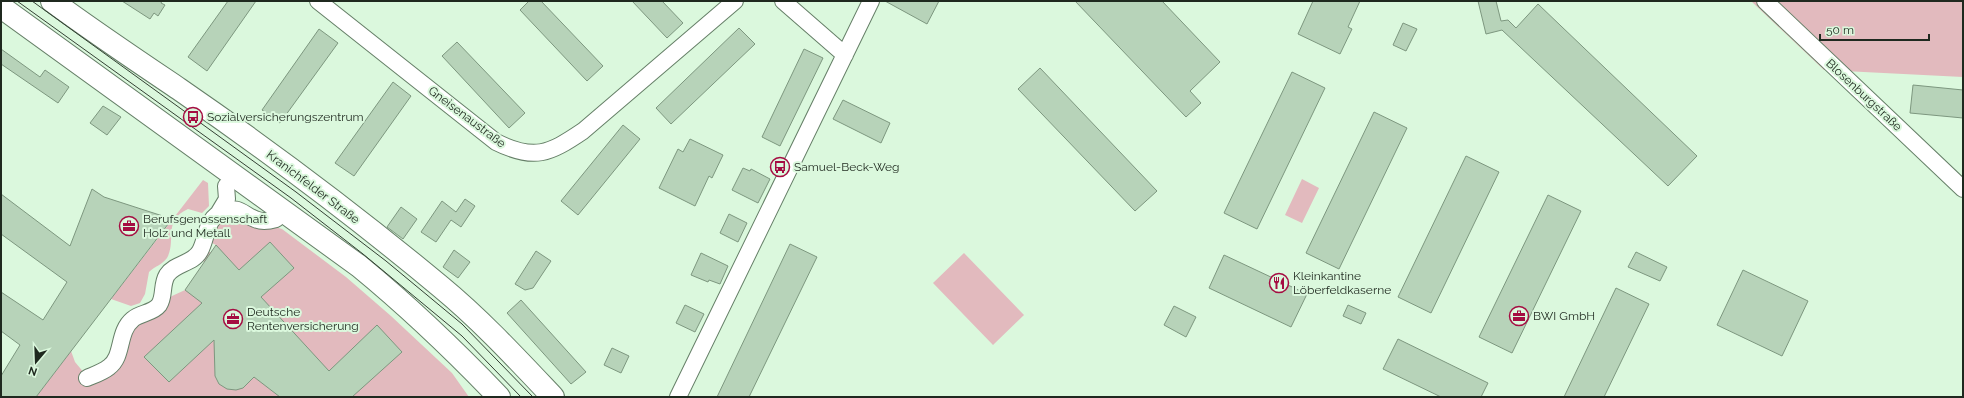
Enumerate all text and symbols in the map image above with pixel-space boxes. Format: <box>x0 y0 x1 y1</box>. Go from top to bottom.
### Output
scale bar <box>1820 16 1929 42</box>
text: 50 m <box>1826 23 1854 37</box>
street label: Blosenburgstraße <box>1823 56 1905 134</box>
street label: Gneisenaustraße <box>426 83 508 151</box>
bus stop icon: Sozialversicherungszentrum <box>182 106 204 128</box>
place label: Sozialversicherungszentrum <box>207 110 364 124</box>
street label: Kranichfelder Straße <box>264 147 362 227</box>
bus stop icon: Samuel-Beck-Weg <box>769 156 791 178</box>
place label: Samuel-Beck-Weg <box>794 160 899 174</box>
place label: Berufsgenossenschaft Holz und Metall <box>143 212 267 240</box>
office icon: Berufsgenossenschaft Holz und Metall <box>118 215 140 237</box>
place label: Kleinkantine Löberfeldkaserne <box>1293 269 1391 297</box>
restaurant icon: Kleinkantine Löberfeldkaserne <box>1268 272 1290 294</box>
place label: Deutsche Rentenversicherung <box>247 305 359 333</box>
office icon: BWI GmbH <box>1508 305 1530 327</box>
office icon: Deutsche Rentenversicherung <box>222 308 244 330</box>
place label: BWI GmbH <box>1533 309 1595 323</box>
north arrow <box>16 342 56 382</box>
text: N <box>27 363 39 378</box>

